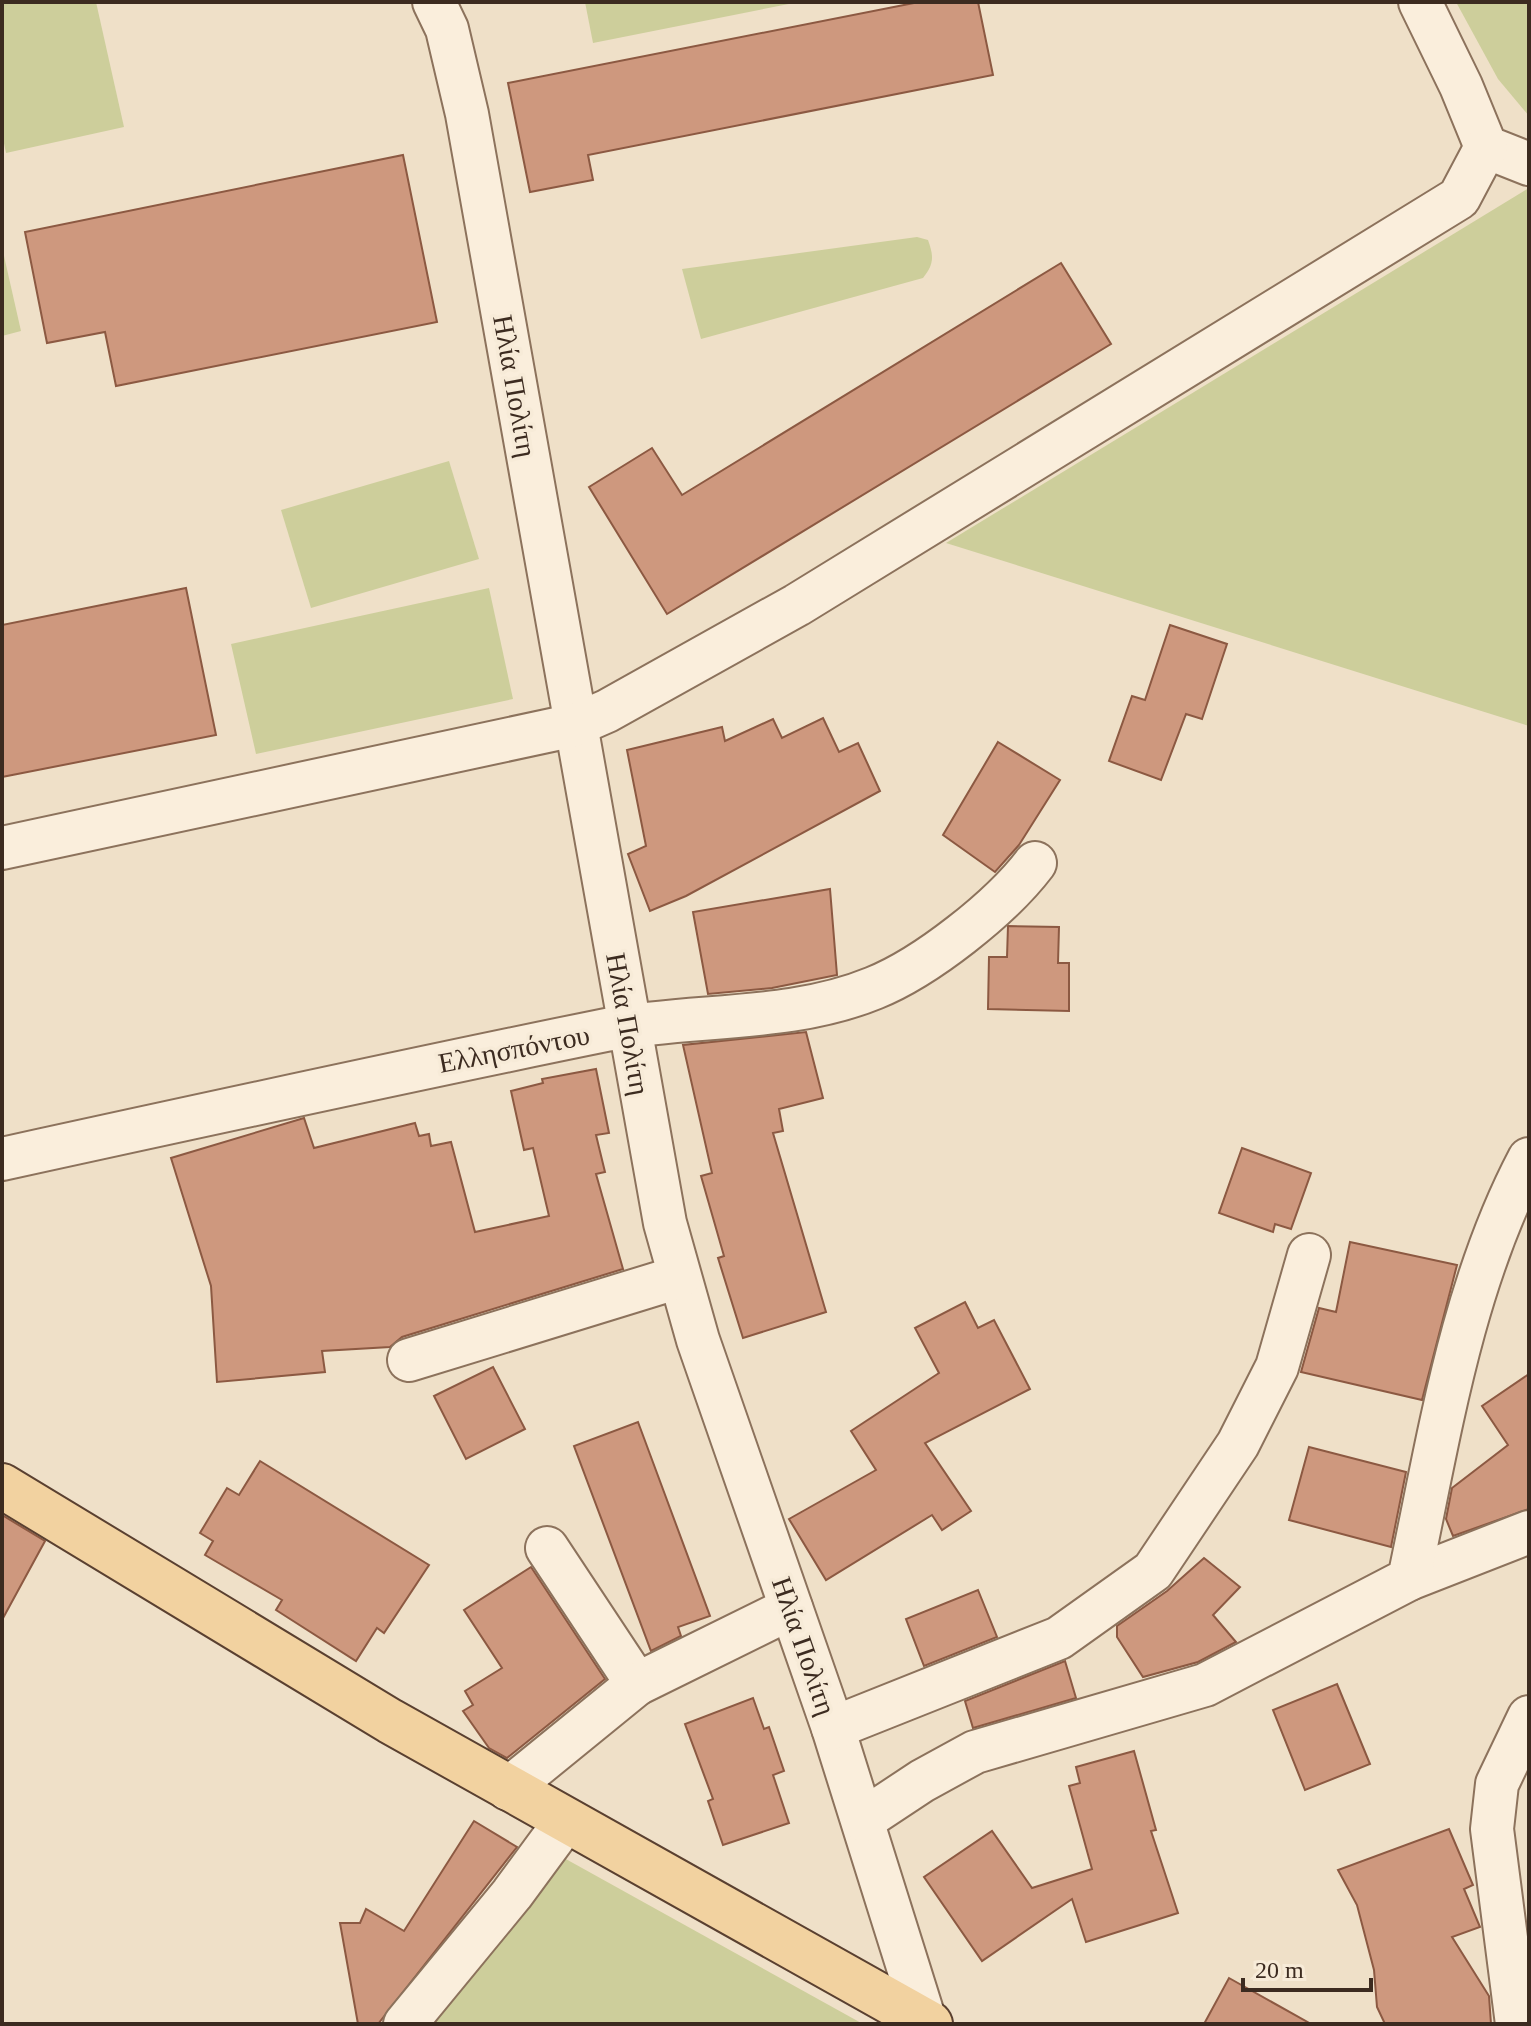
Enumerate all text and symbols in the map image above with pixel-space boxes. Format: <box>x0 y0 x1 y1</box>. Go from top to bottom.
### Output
street label: Ηλία Πολίτη <box>487 312 543 460</box>
street label: Ηλία Πολίτη <box>600 950 656 1098</box>
street label: Ελλησπόντου <box>436 1019 592 1079</box>
street label: Ηλία Πολίτη <box>766 1573 842 1719</box>
scale bar <box>1243 1942 1371 1992</box>
text: 20 m <box>1255 1957 1304 1983</box>

